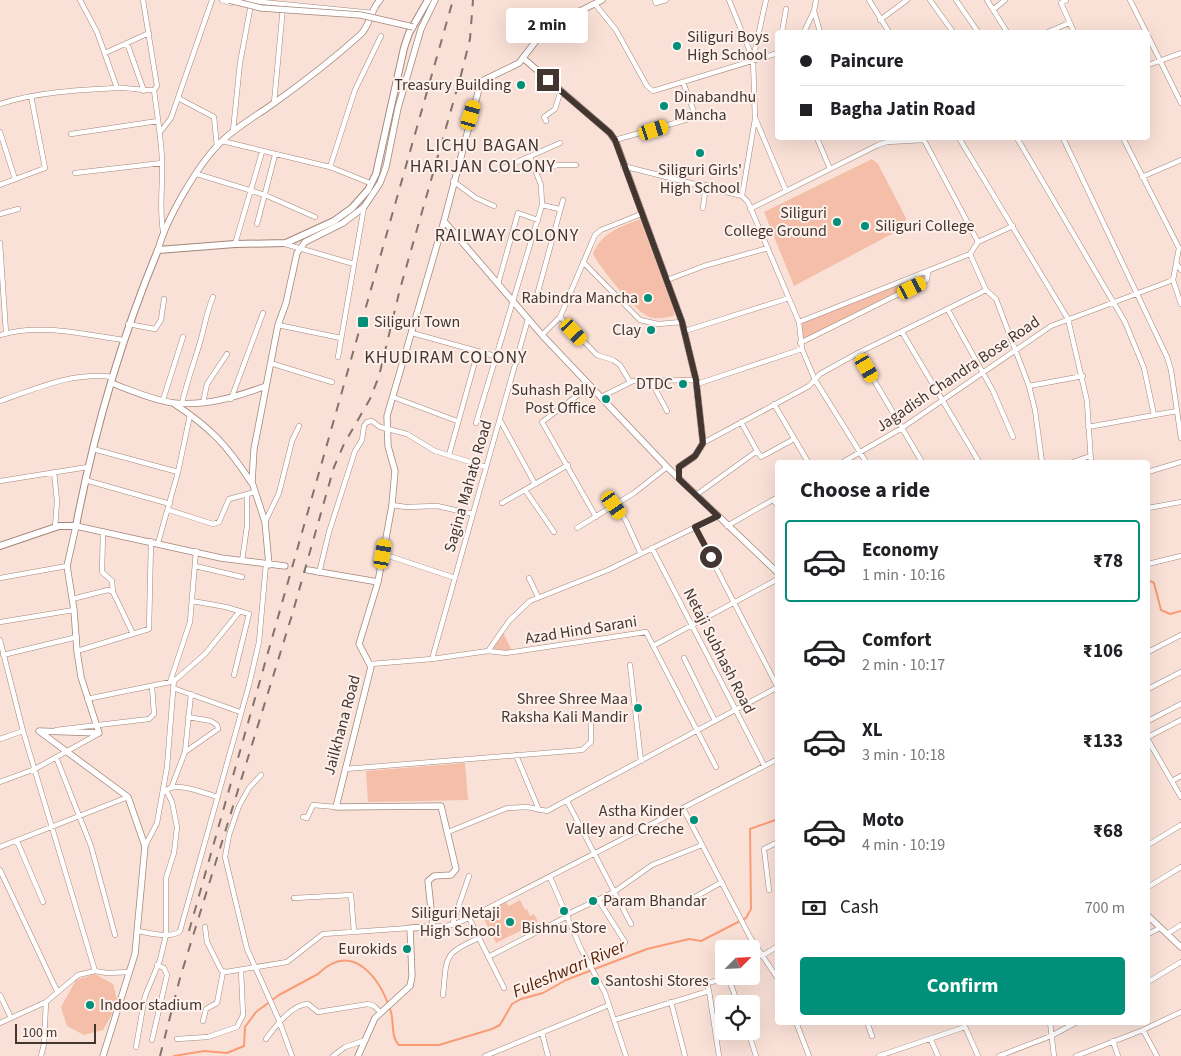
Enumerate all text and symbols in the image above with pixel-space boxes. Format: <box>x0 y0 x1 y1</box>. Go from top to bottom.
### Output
callout: 2 min <box>507 8 589 42</box>
text: 2 min <box>528 14 566 36</box>
place label: Siliguri Boys High School <box>687 26 769 66</box>
marker: Siliguri Boys High School <box>671 40 683 52</box>
text: Paincure <box>830 48 904 75</box>
route end <box>537 69 559 91</box>
place label: Treasury Building <box>394 74 511 96</box>
marker: Treasury Building <box>515 79 527 91</box>
place label: Dinabandhu Mancha <box>674 86 756 126</box>
text: Bagha Jatin Road <box>830 96 976 123</box>
car <box>459 99 482 131</box>
marker: Dinabandhu Mancha <box>658 100 670 112</box>
car <box>637 118 670 142</box>
district label: LICHU BAGAN HARIJAN COLONY <box>410 133 556 179</box>
marker: Siliguri Girls' High School <box>694 147 706 159</box>
place label: Siliguri Girls' High School <box>658 159 742 199</box>
place label: Siliguri College Ground <box>724 202 827 242</box>
place label: Siliguri College <box>875 215 975 237</box>
marker: Siliguri College Ground <box>831 216 843 228</box>
marker: Siliguri College <box>859 220 871 232</box>
district label: RAILWAY COLONY <box>435 223 579 248</box>
car <box>895 275 928 301</box>
place label: Rabindra Mancha <box>522 287 638 309</box>
marker: Rabindra Mancha <box>642 292 654 304</box>
place label: Siliguri Town <box>374 311 460 333</box>
street label: Jagadish Chandra Bose Road <box>872 311 1044 437</box>
marker: Siliguri Town <box>356 315 370 329</box>
car <box>558 316 589 348</box>
place label: Clay <box>612 319 642 341</box>
marker: Clay <box>645 324 657 336</box>
district label: KHUDIRAM COLONY <box>364 345 528 370</box>
car <box>853 351 880 385</box>
place label: DTDC <box>636 373 673 395</box>
marker: DTDC <box>677 378 689 390</box>
place label: Suhash Pally Post Office <box>511 379 597 419</box>
marker: Suhash Pally Post Office <box>600 393 612 405</box>
street label: Sagina Mahato Road <box>439 417 497 555</box>
text: Choose a ride <box>800 474 930 506</box>
car <box>599 488 628 522</box>
text: Economy <box>862 537 939 564</box>
car <box>373 538 392 570</box>
icon: car <box>802 539 847 584</box>
route start <box>700 546 722 568</box>
text: ₹78 <box>1093 548 1123 575</box>
text: 1 min · 10:16 <box>862 564 945 586</box>
street label: Netaji Subhash Road <box>678 584 760 718</box>
street label: Azad Hind Sarani <box>523 610 639 650</box>
text: Comfort <box>862 627 932 654</box>
icon: car <box>802 629 847 674</box>
text: ₹106 <box>1083 638 1123 665</box>
text: 2 min · 10:17 <box>862 654 945 676</box>
street label: Jailkhana Road <box>318 673 366 777</box>
place label: Shree Shree Maa Raksha Kali Mandir <box>501 688 628 728</box>
marker: Shree Shree Maa Raksha Kali Mandir <box>632 702 644 714</box>
text: XL <box>862 717 883 744</box>
icon: car <box>802 719 847 764</box>
text: ₹133 <box>1083 728 1123 755</box>
text: 3 min · 10:18 <box>862 744 945 766</box>
place label: Astha Kinder Valley and Creche <box>566 800 684 840</box>
text: Moto <box>862 807 904 834</box>
icon: car <box>802 809 847 854</box>
marker: Astha Kinder Valley and Creche <box>688 814 700 826</box>
text: ₹68 <box>1093 818 1123 845</box>
text: 4 min · 10:19 <box>862 834 945 856</box>
place label: Param Bhandar <box>603 890 707 912</box>
icon: cash <box>800 894 828 922</box>
text: Cash <box>840 894 879 921</box>
marker: Param Bhandar <box>587 895 599 907</box>
text: 700 m <box>1085 897 1125 919</box>
place label: Siliguri Netaji High School <box>411 902 500 942</box>
marker: Bishnu Store <box>558 905 570 917</box>
marker: Siliguri Netaji High School <box>504 916 516 928</box>
place label: Bishnu Store <box>522 917 606 939</box>
water label: Fuleshwari River <box>509 934 630 1004</box>
place label: Eurokids <box>338 938 397 960</box>
north arrow <box>715 940 760 985</box>
map controls <box>715 940 760 1040</box>
marker: Eurokids <box>401 943 413 955</box>
button: Confirm <box>800 957 1125 1015</box>
place label: Santoshi Stores <box>605 970 709 992</box>
marker: Santoshi Stores <box>589 975 601 987</box>
place label: Indoor stadium <box>100 994 202 1016</box>
button: locate <box>715 995 760 1040</box>
marker: Indoor stadium <box>84 999 96 1011</box>
scale bar <box>15 1021 96 1044</box>
text: 100 m <box>22 1023 57 1043</box>

